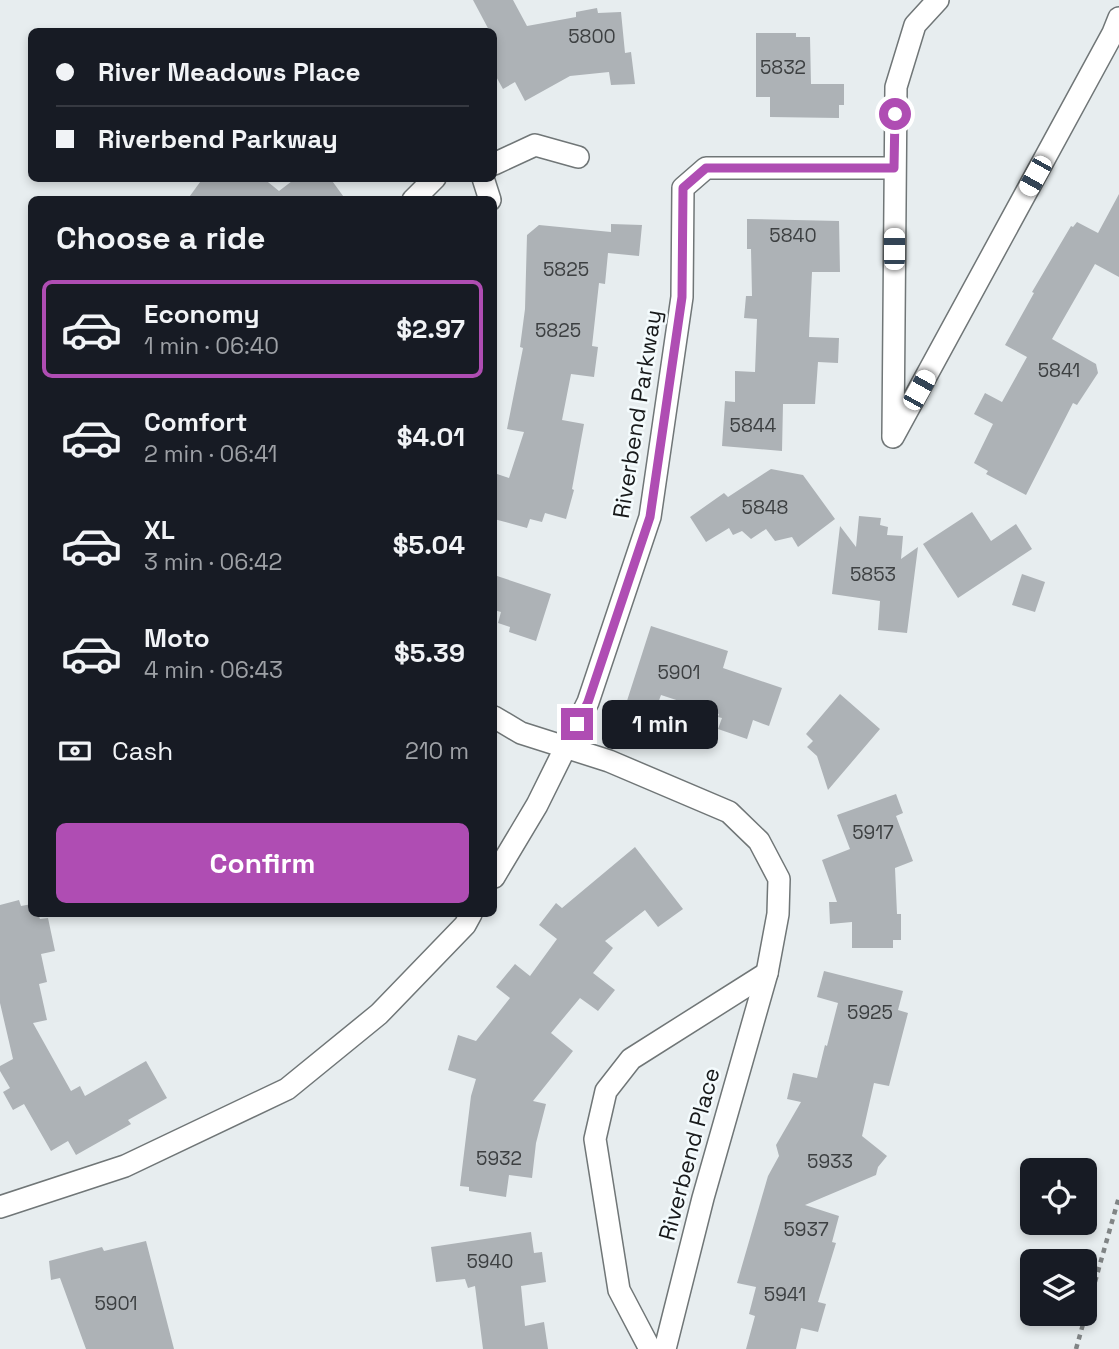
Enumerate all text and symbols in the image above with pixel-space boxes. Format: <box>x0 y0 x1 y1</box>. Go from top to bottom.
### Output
house number: 5800 <box>568 24 616 49</box>
text: River Meadows Place <box>98 55 361 89</box>
house number: 5832 <box>760 55 806 80</box>
route start <box>879 98 911 130</box>
text: Riverbend Parkway <box>98 122 338 156</box>
car <box>1016 153 1055 199</box>
text: Choose a ride <box>56 218 266 258</box>
house number: 5840 <box>769 223 817 248</box>
car <box>884 228 905 270</box>
house number: 5825 <box>543 257 589 282</box>
text: Economy <box>144 297 260 331</box>
icon: car <box>60 298 123 361</box>
street label: Riverbend Parkway <box>606 308 668 520</box>
text: $2.97 <box>396 312 465 346</box>
house number: 5825 <box>535 318 581 343</box>
text: 1 min · 06:40 <box>144 331 279 361</box>
house number: 5841 <box>1038 358 1080 383</box>
car <box>900 367 939 413</box>
text: Comfort <box>144 405 247 439</box>
icon: car <box>60 406 123 469</box>
house number: 5844 <box>730 413 777 438</box>
text: $4.01 <box>397 420 465 454</box>
text: 2 min · 06:41 <box>144 439 277 469</box>
house number: 5848 <box>742 495 788 520</box>
text: XL <box>144 513 175 547</box>
icon: car <box>60 514 123 577</box>
text: $5.04 <box>393 528 465 562</box>
text: 3 min · 06:42 <box>144 547 282 577</box>
house number: 5853 <box>850 562 896 587</box>
text: Moto <box>144 621 210 655</box>
icon: car <box>60 622 123 685</box>
text: $5.39 <box>394 636 465 670</box>
text: 4 min · 06:43 <box>144 655 283 685</box>
house number: 5901 <box>657 660 701 685</box>
callout: 1 min <box>602 700 717 748</box>
route end <box>561 708 593 740</box>
text: 1 min <box>632 709 688 739</box>
icon: cash <box>56 732 94 770</box>
text: Cash <box>112 734 173 768</box>
text: 210 m <box>405 736 469 766</box>
house number: 5917 <box>852 820 894 845</box>
button: Confirm <box>56 823 469 903</box>
house number: 5925 <box>847 1000 893 1025</box>
street label: Riverbend Place <box>652 1064 726 1244</box>
house number: 5932 <box>476 1146 522 1171</box>
house number: 5933 <box>807 1149 853 1174</box>
map controls <box>1020 1158 1097 1326</box>
button: locate <box>1020 1158 1097 1235</box>
house number: 5937 <box>783 1217 829 1242</box>
house number: 5940 <box>466 1249 514 1274</box>
button: layers <box>1020 1249 1097 1326</box>
house number: 5941 <box>764 1282 806 1307</box>
house number: 5901 <box>94 1291 138 1316</box>

